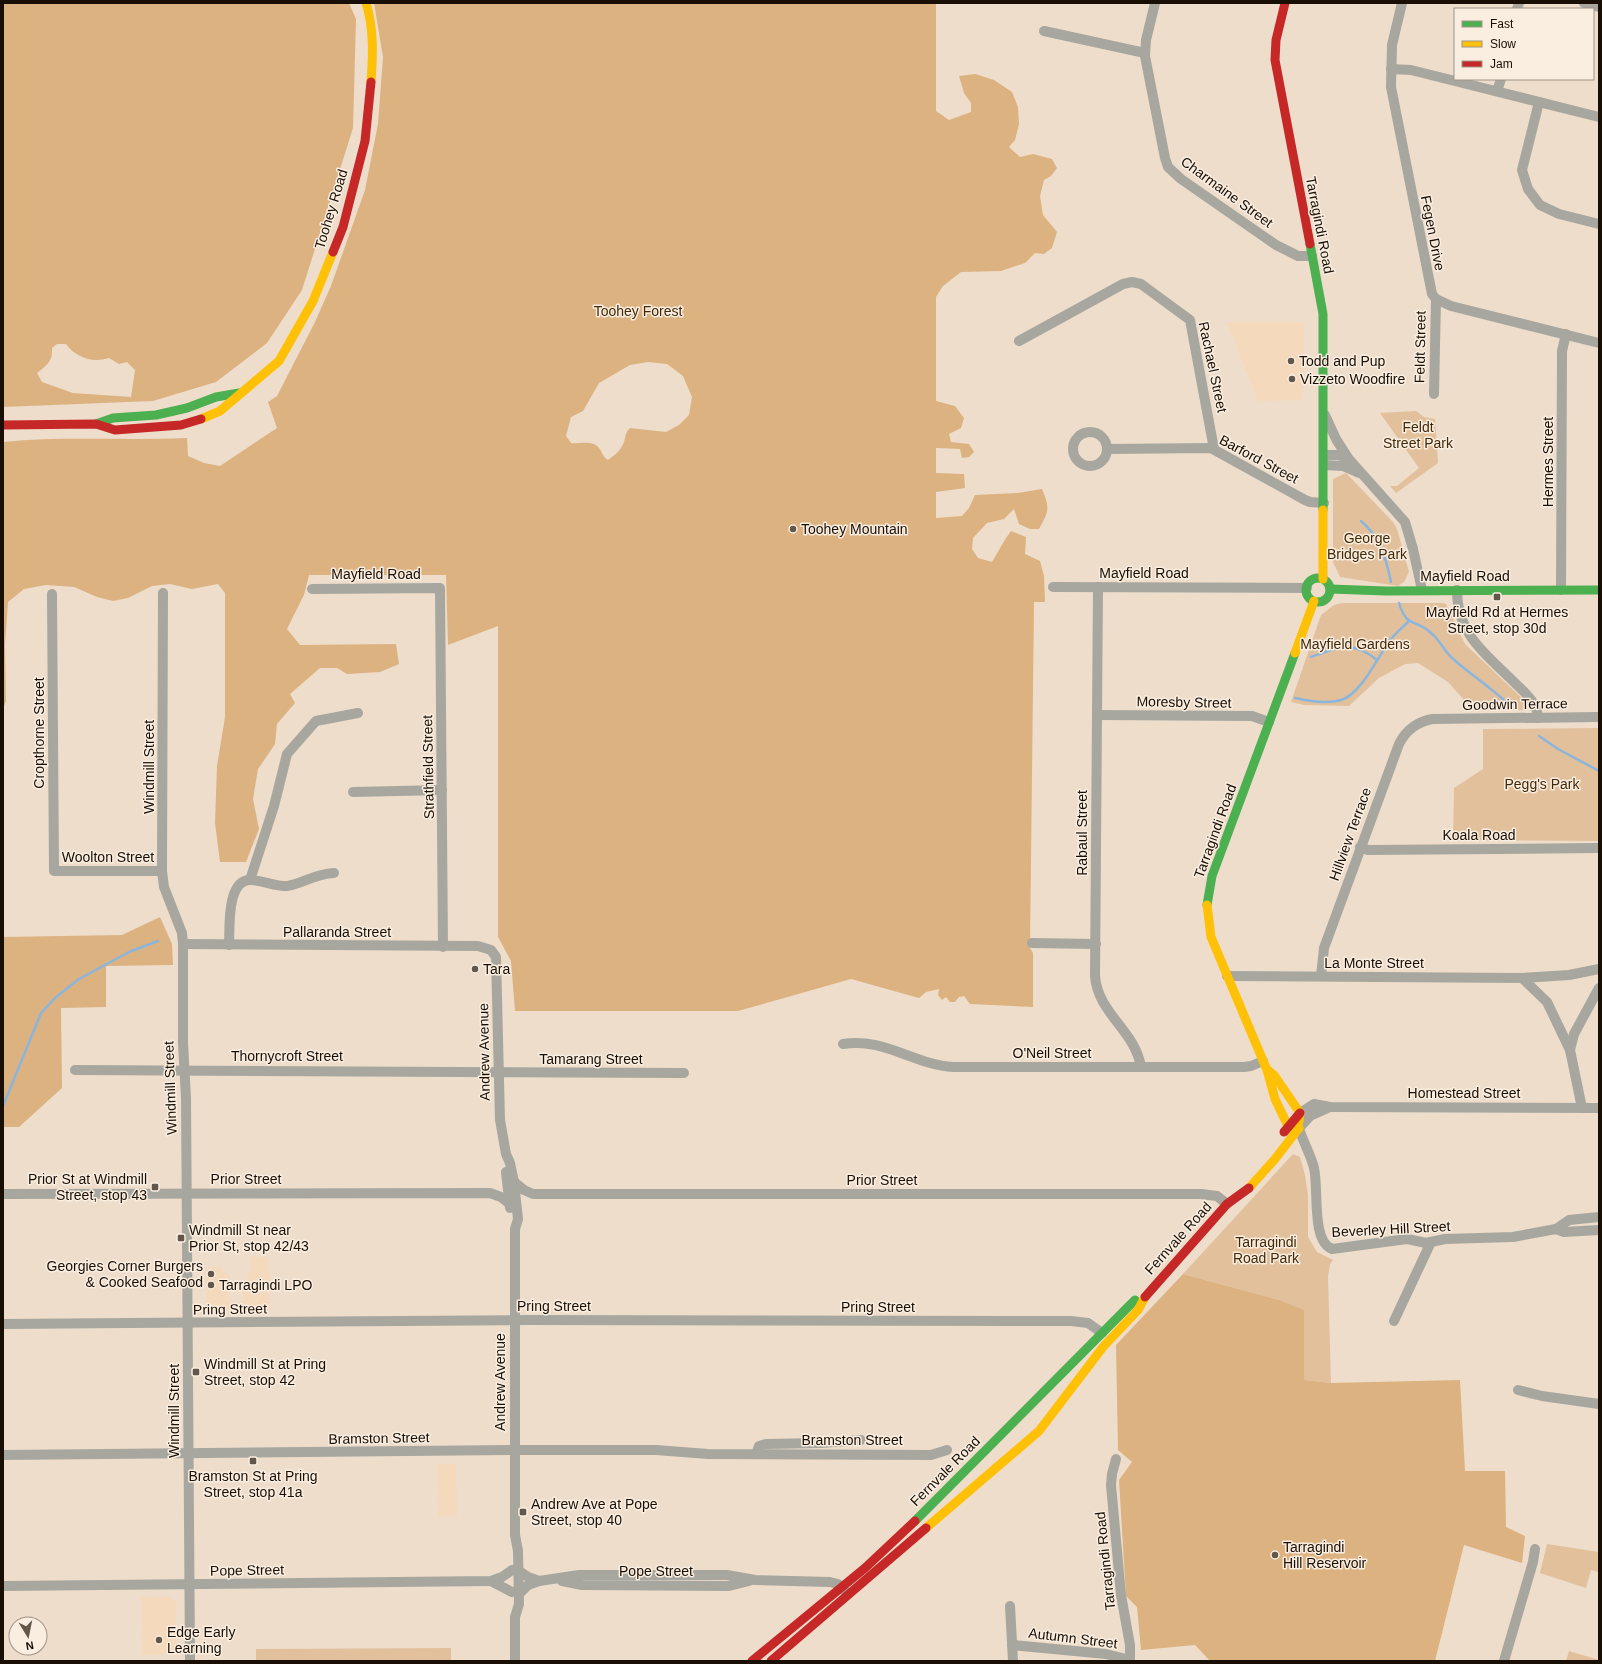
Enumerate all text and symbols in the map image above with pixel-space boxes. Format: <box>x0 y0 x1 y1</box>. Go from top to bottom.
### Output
legend <box>1454 8 1594 80</box>
text: Fast <box>1490 17 1514 31</box>
text: Slow <box>1490 37 1516 51</box>
text: Jam <box>1490 57 1513 71</box>
street label: Charmaine Street <box>1178 153 1276 231</box>
street label: Toohey Road <box>311 167 351 251</box>
street label: Tarragindi Road <box>1303 175 1337 275</box>
street label: Fegen Drive <box>1418 194 1448 272</box>
park label: Toohey Forest <box>594 303 682 319</box>
street label: Feldt Street <box>1411 311 1429 383</box>
street label: Rachael Street <box>1196 320 1230 414</box>
place label: Todd and Pup <box>1299 353 1386 369</box>
marker: Todd and Pup <box>1286 356 1296 366</box>
place label: Vizzeto Woodfire <box>1300 371 1406 387</box>
marker: Vizzeto Woodfire <box>1287 374 1297 384</box>
street label: Hermes Street <box>1540 417 1556 507</box>
park label: Feldt Street Park <box>1383 419 1454 451</box>
street label: Barford Street <box>1217 431 1301 487</box>
place label: Toohey Mountain <box>801 521 908 537</box>
marker: Toohey Mountain <box>788 524 798 534</box>
park label: George Bridges Park <box>1327 530 1408 562</box>
street label: Mayfield Road <box>1099 565 1189 581</box>
street label: Mayfield Road <box>331 566 421 582</box>
street label: Mayfield Road <box>1420 568 1510 584</box>
marker: Mayfield Rd at Hermes Street, stop 30d <box>1492 592 1502 602</box>
place label: Mayfield Rd at Hermes Street, stop 30d <box>1426 604 1568 636</box>
park label: Mayfield Gardens <box>1300 636 1410 652</box>
street label: Cropthorne Street <box>31 677 47 789</box>
street label: Moresby Street <box>1136 693 1232 711</box>
street label: Goodwin Terrace <box>1462 695 1568 713</box>
street label: Strathfield Street <box>419 715 437 819</box>
street label: Windmill Street <box>141 720 157 814</box>
park label: Pegg's Park <box>1504 776 1581 792</box>
street label: Tarragindi Road <box>1191 782 1239 880</box>
street label: Hillview Terrace <box>1326 785 1374 883</box>
street label: Rabaul Street <box>1074 790 1090 876</box>
street label: Koala Road <box>1442 827 1516 843</box>
street label: Woolton Street <box>62 849 154 865</box>
street label: Pallaranda Street <box>283 924 391 940</box>
street label: La Monte Street <box>1324 955 1424 971</box>
place label: Tara <box>483 961 510 977</box>
marker: Tara <box>470 964 480 974</box>
street label: Andrew Avenue <box>475 1003 493 1101</box>
street label: Windmill Street <box>160 1041 180 1135</box>
street label: O'Neil Street <box>1013 1045 1092 1061</box>
street label: Thornycroft Street <box>231 1048 343 1064</box>
street label: Tamarang Street <box>539 1051 643 1067</box>
street label: Homestead Street <box>1408 1085 1521 1101</box>
place label: Prior St at Windmill Street, stop 43 <box>28 1171 147 1203</box>
street label: Prior Street <box>211 1171 282 1187</box>
street label: Prior Street <box>847 1172 918 1188</box>
marker: Prior St at Windmill Street, stop 43 <box>150 1182 160 1192</box>
street label: Fernvale Road <box>1141 1199 1215 1277</box>
street label: Beverley Hill Street <box>1331 1218 1451 1240</box>
place label: Windmill St near Prior St, stop 42/43 <box>189 1222 309 1254</box>
marker: Windmill St near Prior St, stop 42/43 <box>176 1233 186 1243</box>
park label: Tarragindi Road Park <box>1233 1234 1300 1266</box>
place label: Georgies Corner Burgers & Cooked Seafood <box>47 1258 203 1290</box>
marker: Georgies Corner Burgers & Cooked Seafood <box>206 1269 216 1279</box>
place label: Tarragindi LPO <box>219 1277 312 1293</box>
marker: Tarragindi LPO <box>206 1280 216 1290</box>
street label: Pring Street <box>517 1298 591 1314</box>
street label: Pring Street <box>841 1299 915 1315</box>
street label: Pring Street <box>193 1300 267 1318</box>
street label: Andrew Avenue <box>492 1333 508 1431</box>
place label: Windmill St at Pring Street, stop 42 <box>204 1356 326 1388</box>
street label: Windmill Street <box>166 1364 182 1458</box>
marker: Windmill St at Pring Street, stop 42 <box>191 1367 201 1377</box>
street label: Bramston Street <box>328 1429 430 1447</box>
street label: Bramston Street <box>801 1432 903 1448</box>
street label: Fernvale Road <box>907 1433 983 1509</box>
marker: Bramston St at Pring Street, stop 41a <box>248 1456 258 1466</box>
place label: Bramston St at Pring Street, stop 41a <box>188 1468 318 1500</box>
place label: Andrew Ave at Pope Street, stop 40 <box>531 1496 658 1528</box>
marker: Andrew Ave at Pope Street, stop 40 <box>518 1507 528 1517</box>
street label: Tarragindi Road <box>1092 1511 1118 1611</box>
place label: Tarragindi Hill Reservoir <box>1283 1539 1367 1571</box>
marker: Tarragindi Hill Reservoir <box>1270 1550 1280 1560</box>
street label: Pope Street <box>210 1561 284 1579</box>
street label: Pope Street <box>619 1563 693 1579</box>
north arrow <box>8 1616 48 1656</box>
place label: Edge Early Learning <box>167 1624 235 1656</box>
street label: Autumn Street <box>1028 1625 1118 1651</box>
marker: Edge Early Learning <box>154 1635 164 1645</box>
text: N <box>25 1639 35 1652</box>

